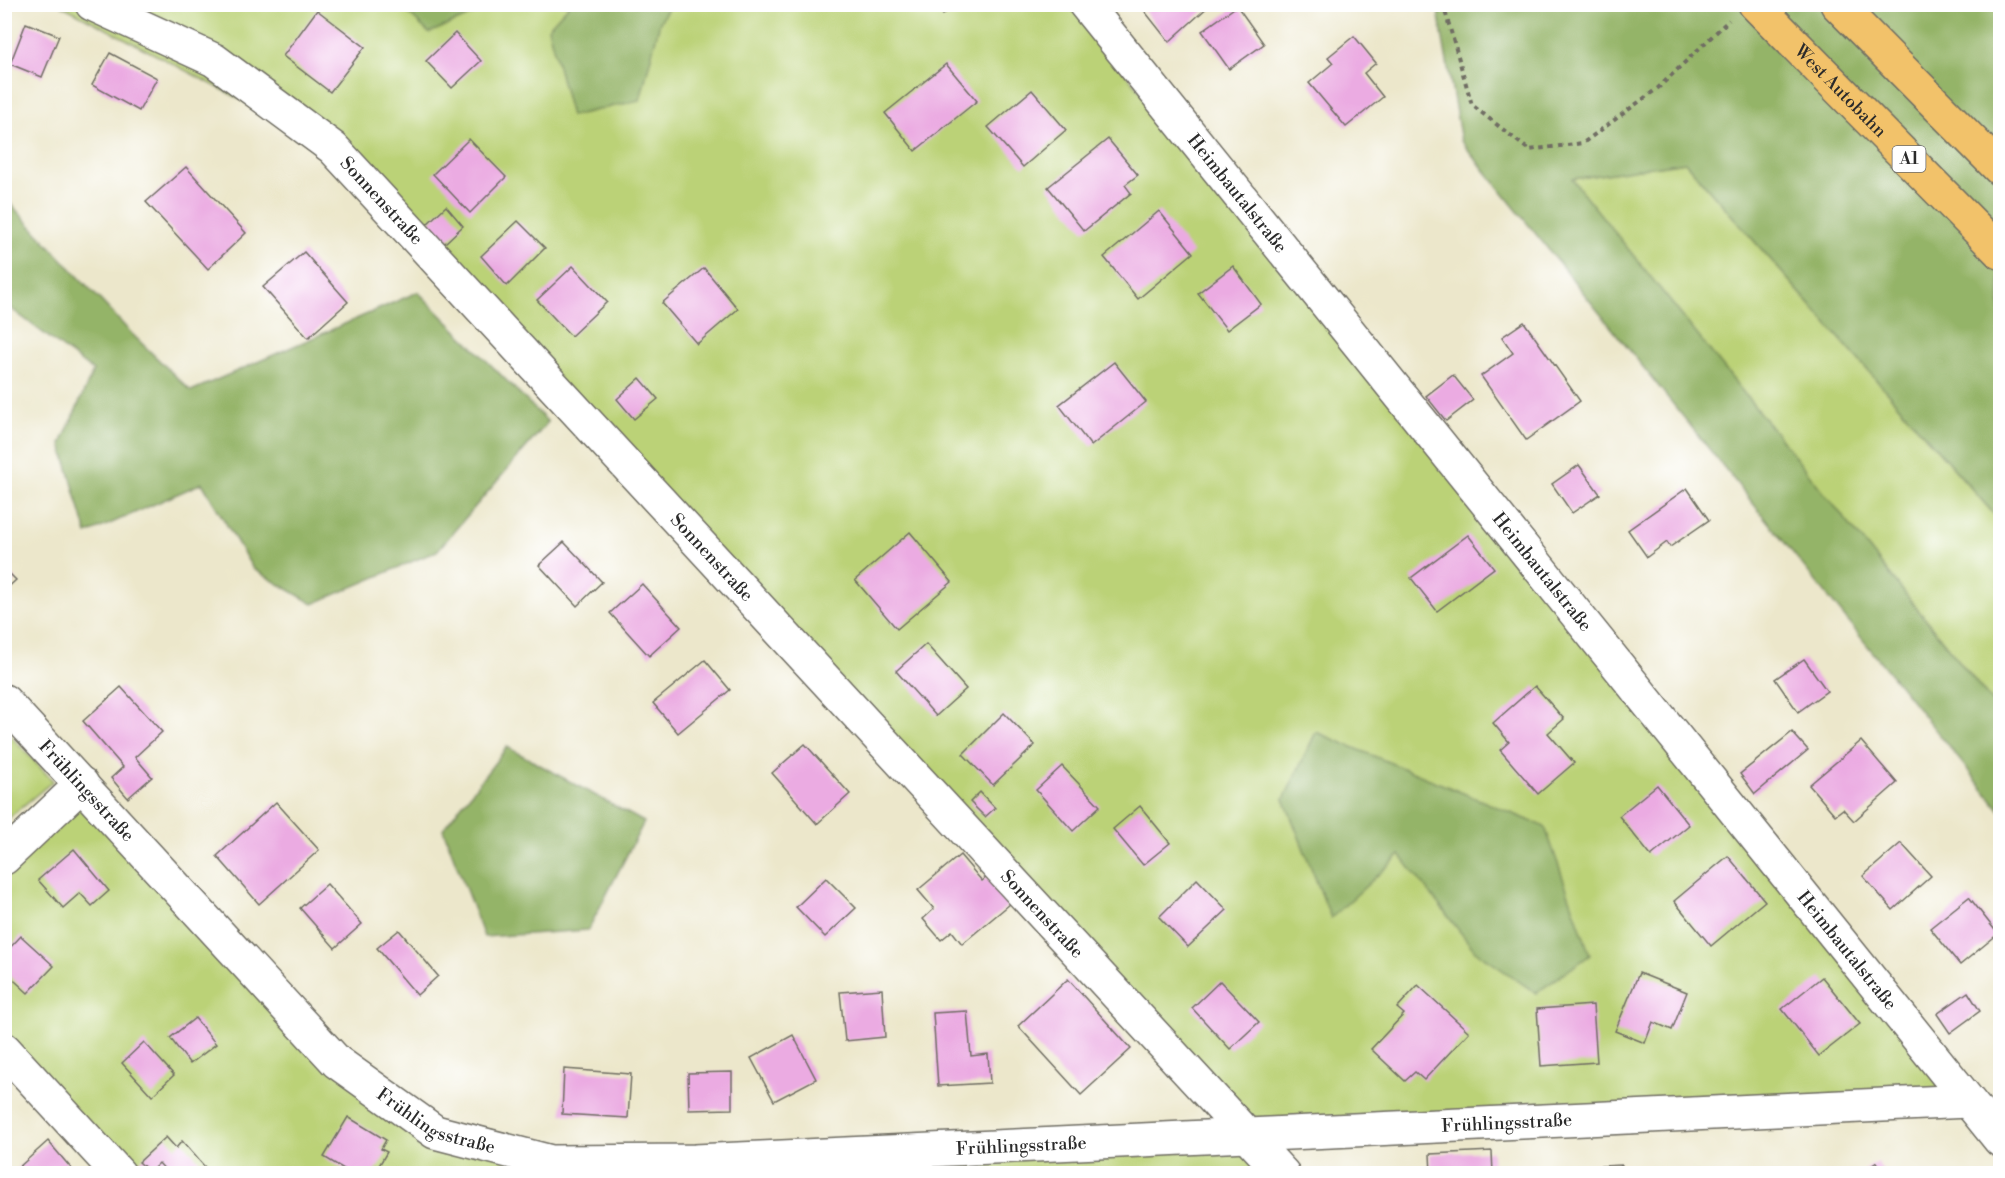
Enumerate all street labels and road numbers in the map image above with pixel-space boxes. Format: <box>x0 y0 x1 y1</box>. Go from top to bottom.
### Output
street label: West Autobahn <box>1789 39 1892 142</box>
street label: Heimbautalstraße <box>1183 129 1292 257</box>
road number: A1 <box>1892 146 1926 172</box>
street label: Sonnenstraße <box>335 152 428 250</box>
street label: Sonnenstraße <box>665 508 758 606</box>
street label: Heimbautalstraße <box>1487 508 1597 636</box>
street label: Frühlingsstraße <box>34 735 139 846</box>
street label: Sonnenstraße <box>996 865 1089 963</box>
street label: Heimbautalstraße <box>1792 886 1902 1014</box>
street label: Frühlingsstraße <box>372 1083 498 1159</box>
street label: Frühlingsstraße <box>1441 1108 1572 1137</box>
street label: Frühlingsstraße <box>955 1131 1087 1160</box>

